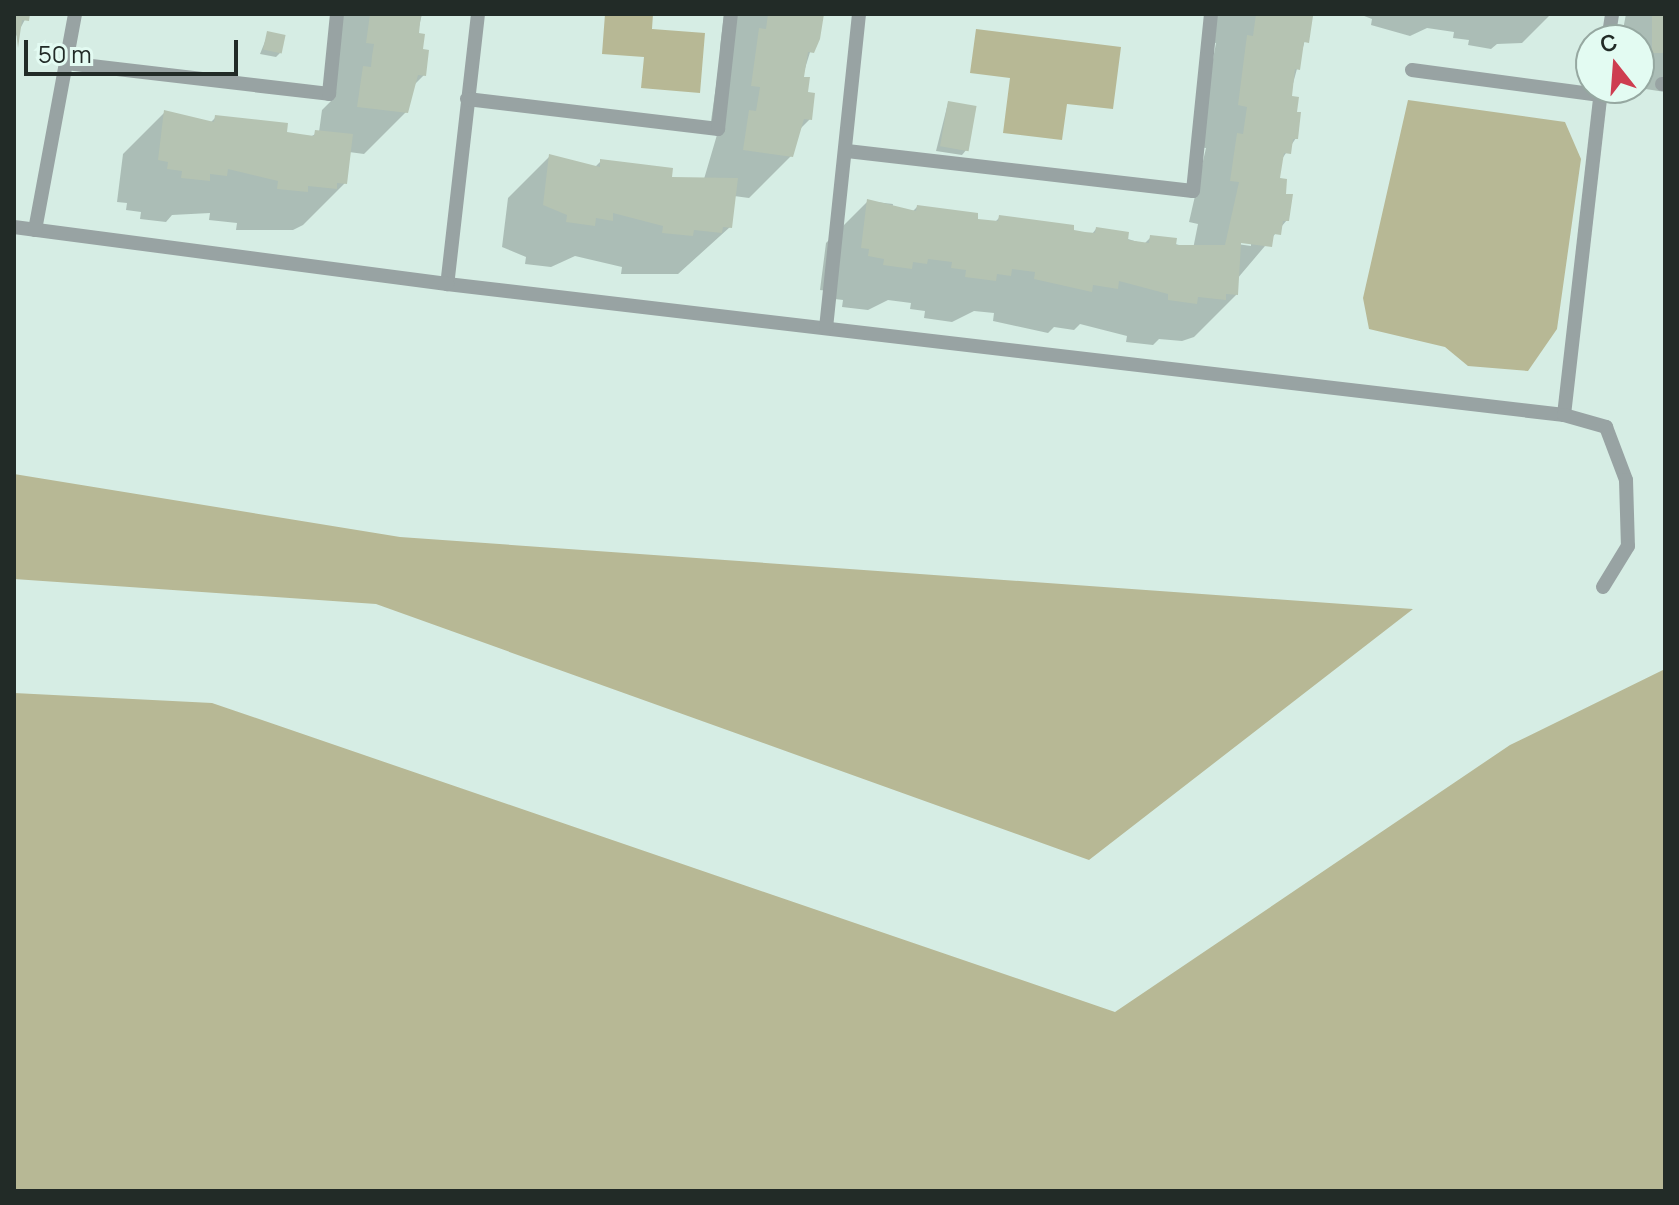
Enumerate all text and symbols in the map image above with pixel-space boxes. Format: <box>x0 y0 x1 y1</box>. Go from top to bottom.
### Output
scale bar <box>28 24 242 74</box>
north arrow <box>1575 24 1655 104</box>
text: С <box>1596 26 1621 60</box>
text: 50 m <box>38 37 92 70</box>

